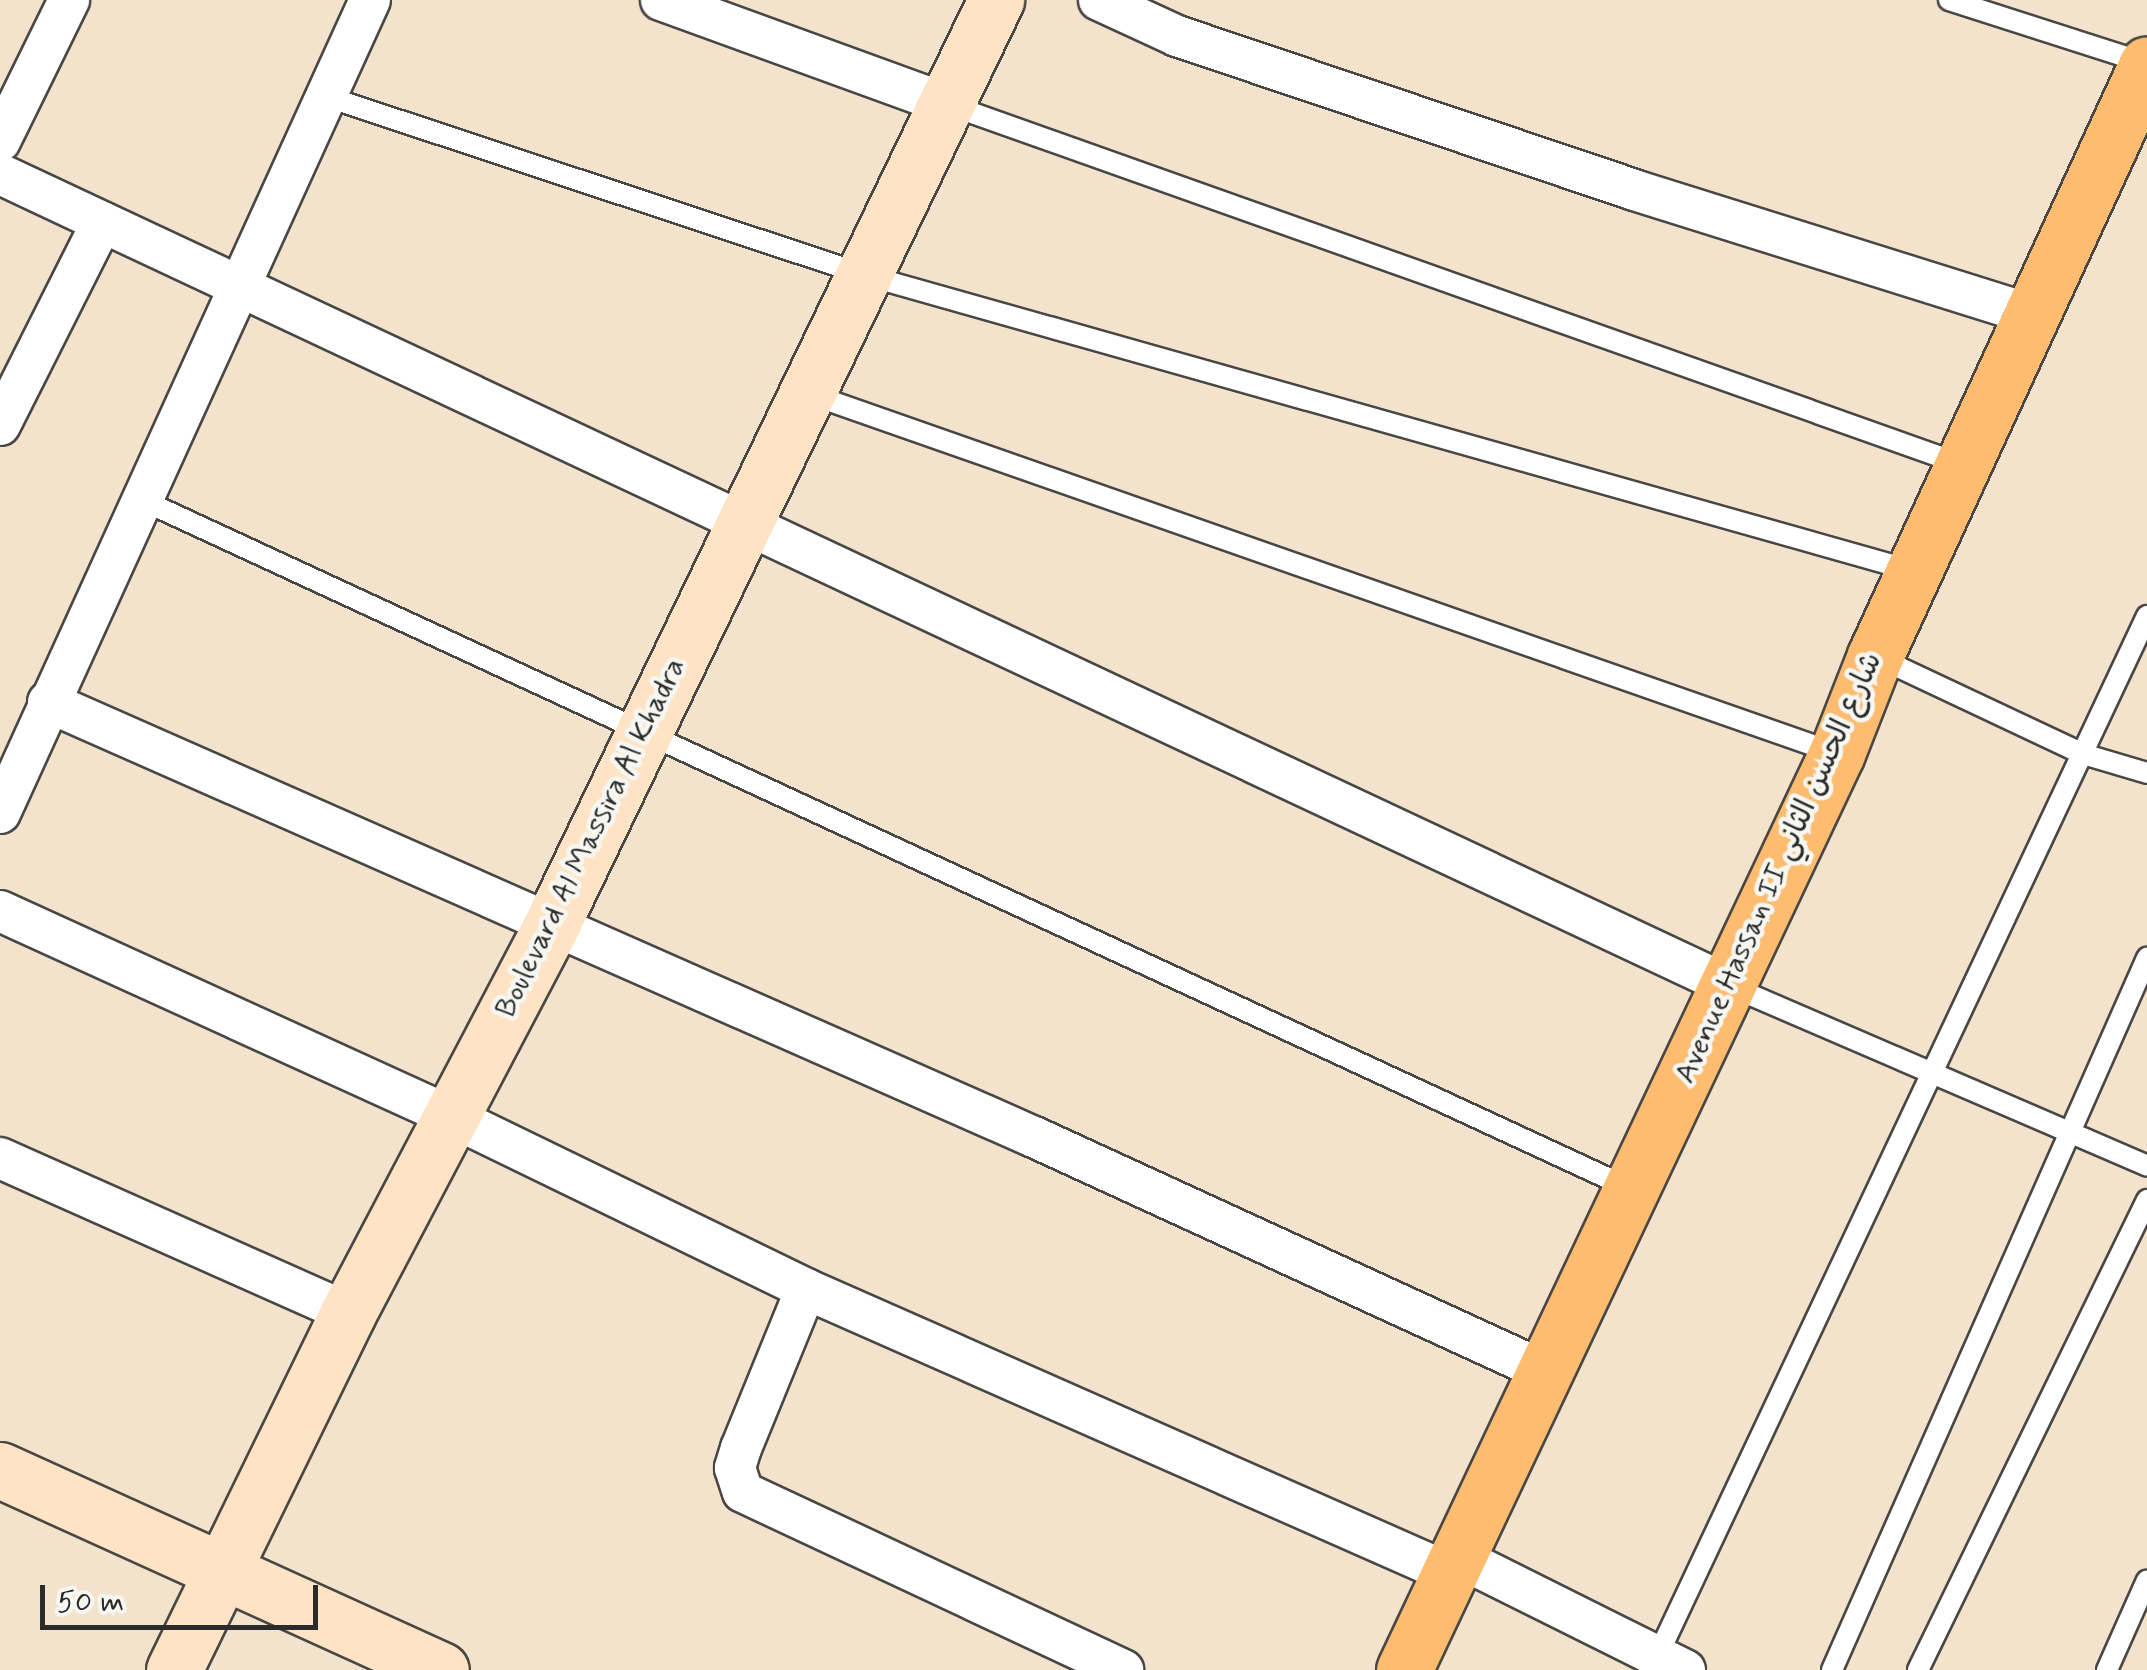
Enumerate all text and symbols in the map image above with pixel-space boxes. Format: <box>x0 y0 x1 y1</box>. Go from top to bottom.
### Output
street label: Boulevard Al Massira Al Khadra <box>486 648 696 1028</box>
street label: Avenue Hassan II شارع الحسن الثاني <box>1668 648 1890 1088</box>
scale bar <box>45 1565 322 1627</box>
text: 50 m <box>57 1583 124 1622</box>

